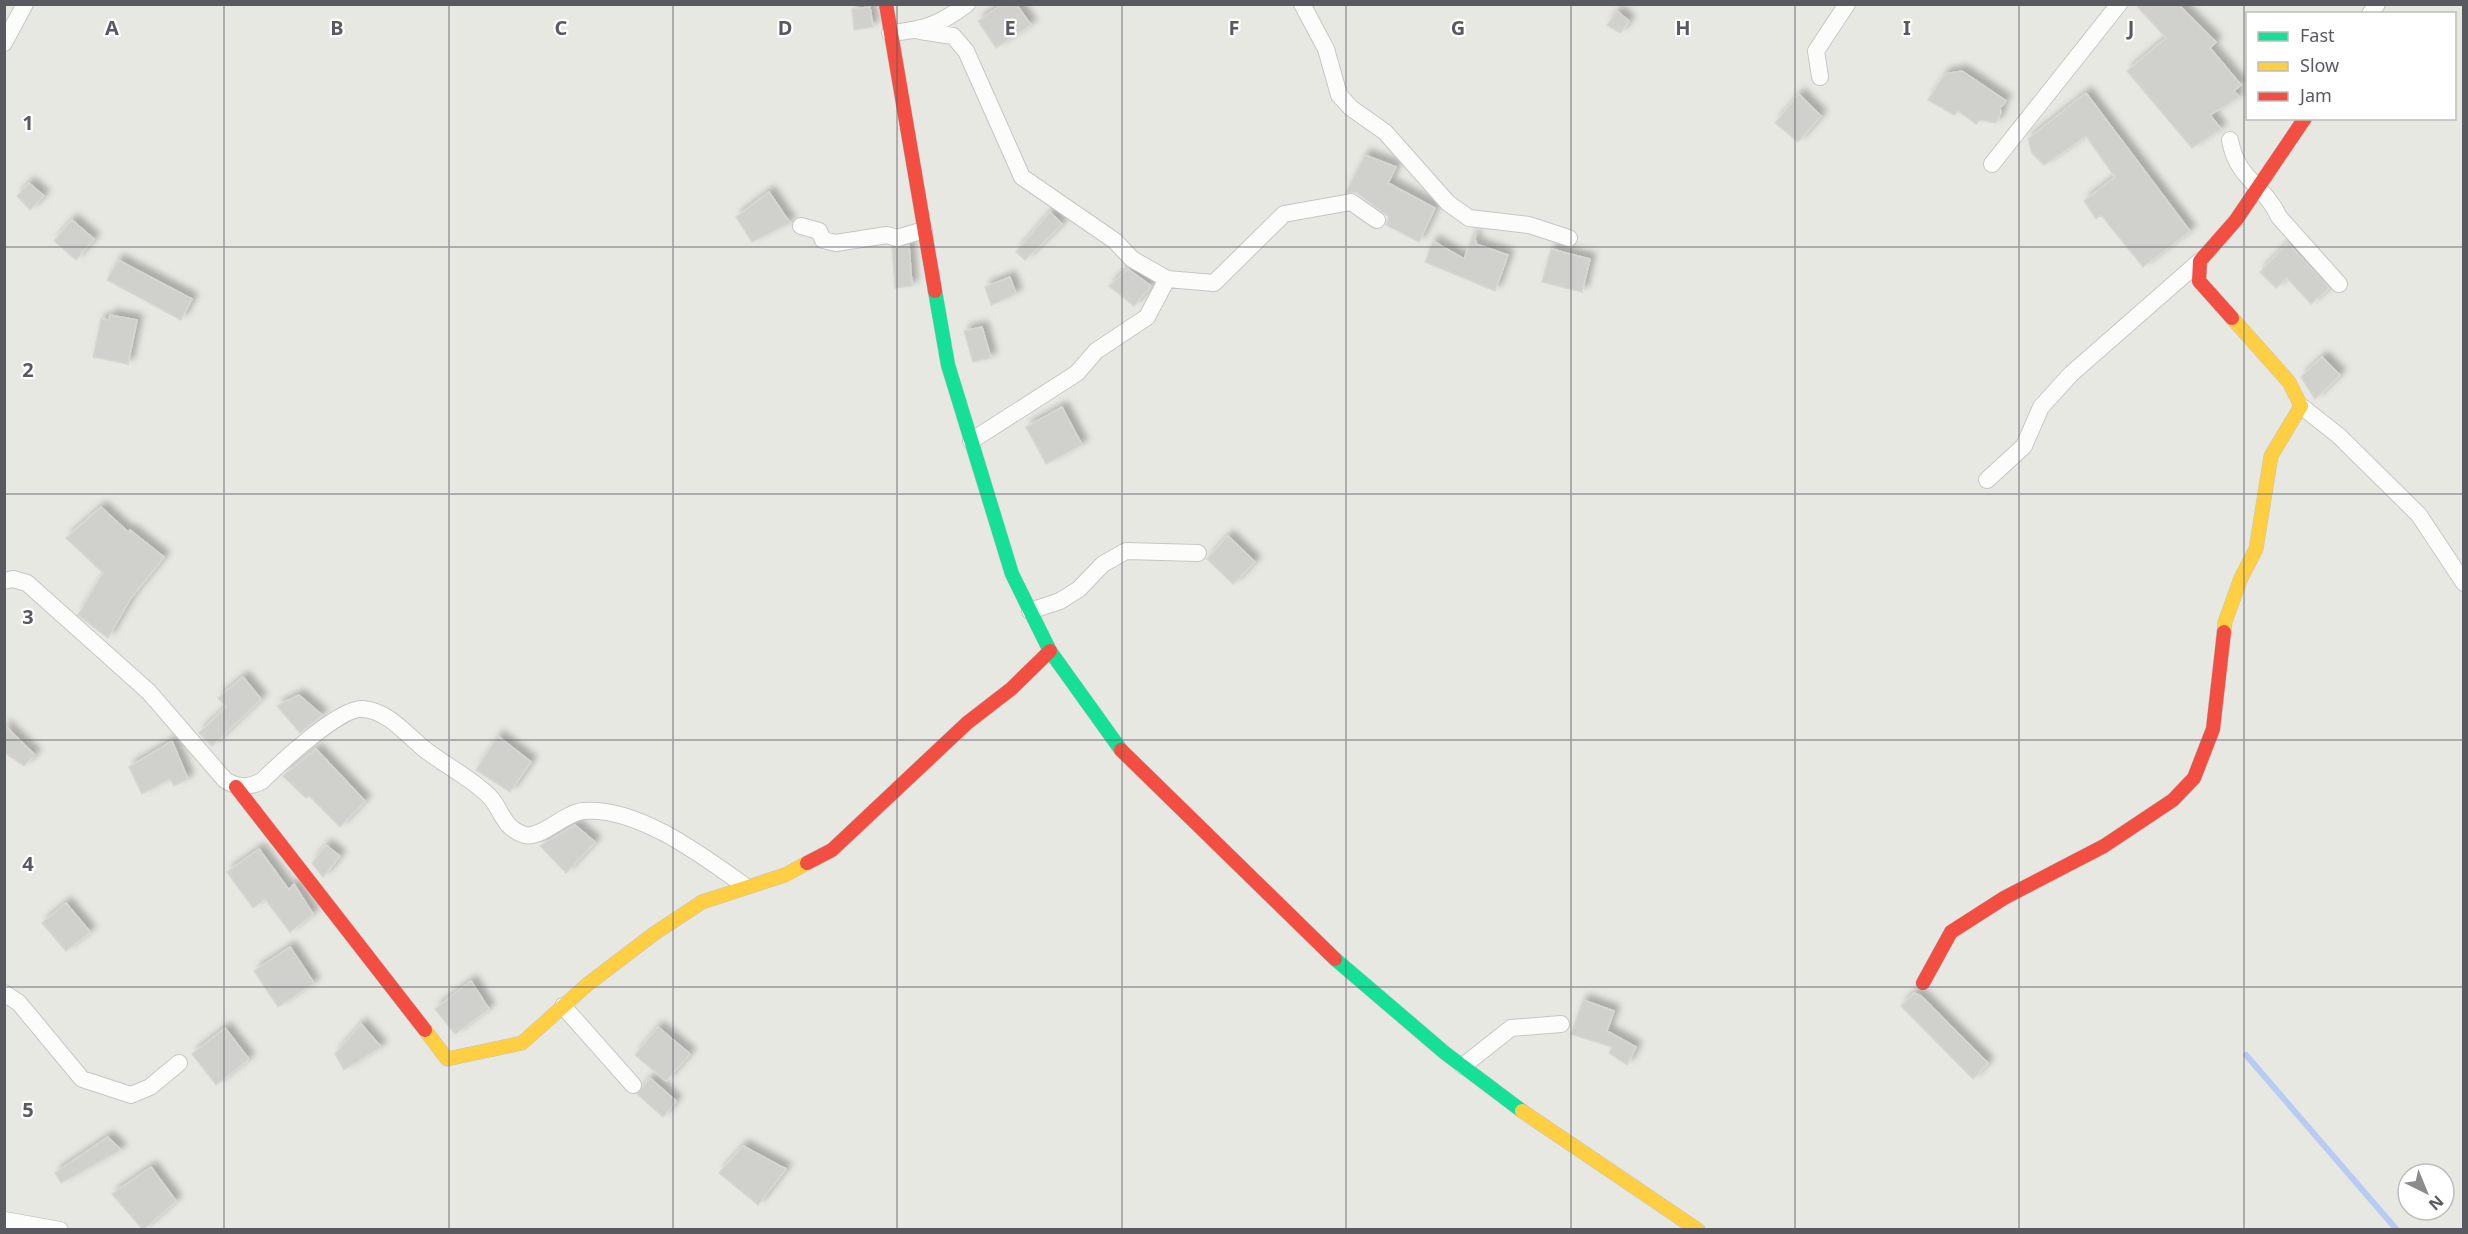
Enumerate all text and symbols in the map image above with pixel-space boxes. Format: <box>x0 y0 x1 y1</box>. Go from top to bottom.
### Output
legend <box>2246 12 2456 120</box>
text: A <box>105 14 119 41</box>
text: B <box>330 14 344 41</box>
text: C <box>555 14 568 41</box>
text: D <box>778 14 792 41</box>
text: E <box>1004 14 1016 41</box>
text: F <box>1229 14 1239 41</box>
text: G <box>1451 14 1465 41</box>
text: H <box>1675 14 1691 41</box>
text: I <box>1903 14 1911 41</box>
text: J <box>2126 14 2134 41</box>
text: Fast <box>2300 23 2335 47</box>
text: Slow <box>2300 53 2339 77</box>
text: Jam <box>2298 83 2332 107</box>
text: 1 <box>22 109 34 136</box>
text: 2 <box>22 356 34 383</box>
text: 3 <box>22 603 34 630</box>
text: 4 <box>22 850 34 877</box>
text: 5 <box>22 1096 34 1123</box>
north arrow <box>2396 1162 2456 1222</box>
text: N <box>2424 1190 2448 1215</box>

